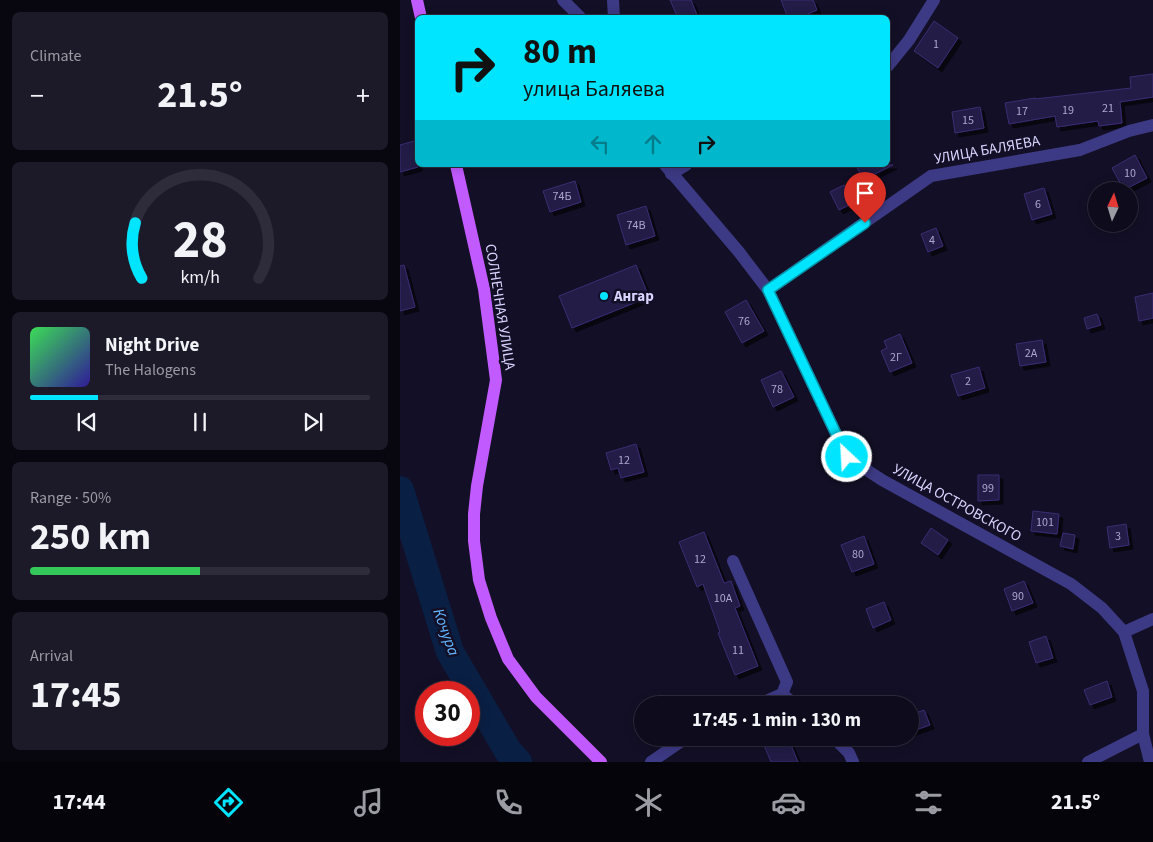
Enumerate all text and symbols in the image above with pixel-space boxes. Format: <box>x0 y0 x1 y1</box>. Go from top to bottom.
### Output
text: 80 m <box>523 27 597 77</box>
icon: right <box>440 35 505 100</box>
house number: 1 <box>933 36 939 53</box>
text: Climate <box>30 45 81 67</box>
text: 21.5° <box>157 68 243 122</box>
text: улица Баляева <box>523 73 665 105</box>
text: − <box>30 76 44 116</box>
text: + <box>356 76 370 116</box>
house number: 21 <box>1102 100 1114 117</box>
house number: 19 <box>1062 102 1074 119</box>
house number: 17 <box>1016 103 1028 120</box>
house number: 15 <box>962 112 974 129</box>
icon: left <box>586 130 614 158</box>
icon: ahead <box>639 130 667 158</box>
icon: right <box>692 130 720 158</box>
street label: УЛИЦА БАЛЯЕВА <box>933 130 1042 170</box>
house number: 10 <box>1124 165 1136 182</box>
pin <box>844 172 886 223</box>
icon: arrive <box>851 179 879 207</box>
north arrow <box>1088 182 1138 232</box>
map controls <box>1088 182 1138 232</box>
house number: 74Б <box>553 188 571 205</box>
house number: 6 <box>1035 196 1041 213</box>
text: 28 <box>173 204 227 278</box>
house number: 74В <box>627 217 645 234</box>
house number: 4 <box>929 232 935 249</box>
street label: СОЛНЕЧНАЯ УЛИЦА <box>480 242 520 372</box>
text: km/h <box>180 265 220 290</box>
place label: Ангар <box>613 286 654 307</box>
marker: Ангар <box>598 290 610 302</box>
house number: 76 <box>738 313 750 330</box>
text: Night Drive <box>105 332 199 359</box>
house number: 2А <box>1025 345 1038 362</box>
house number: 2Г <box>890 349 902 366</box>
text: The Halogens <box>105 359 196 381</box>
house number: 2 <box>965 373 971 390</box>
house number: 78 <box>771 381 783 398</box>
icon: previous <box>73 408 101 436</box>
icon: pause <box>186 408 214 436</box>
icon: next <box>299 408 327 436</box>
position arrow <box>820 430 872 482</box>
house number: 12 <box>618 452 630 469</box>
street label: УЛИЦА ОСТРОВСКОГО <box>889 459 1025 547</box>
house number: 99 <box>982 480 994 497</box>
text: Range · 50% <box>30 487 111 509</box>
text: 250 km <box>30 510 151 564</box>
house number: 101 <box>1036 514 1054 531</box>
house number: 3 <box>1115 528 1121 545</box>
house number: 80 <box>852 546 864 563</box>
house number: 12 <box>694 551 706 568</box>
house number: 90 <box>1012 588 1024 605</box>
house number: 10А <box>714 590 733 607</box>
water label: Кочура <box>427 605 465 659</box>
house number: 11 <box>732 642 744 659</box>
text: Arrival <box>30 645 73 667</box>
text: 17:45 <box>30 668 122 722</box>
speed limit sign: 30 <box>415 681 480 746</box>
text: 17:45 · 1 min · 130 m <box>692 707 861 734</box>
icon: directions <box>211 785 246 820</box>
icon: music <box>351 785 386 820</box>
icon: phone <box>491 785 526 820</box>
icon: climate <box>631 785 666 820</box>
icon: car <box>771 785 806 820</box>
icon: filters <box>911 785 946 820</box>
text: 17:44 <box>53 786 106 818</box>
text: 21.5° <box>1051 786 1100 818</box>

